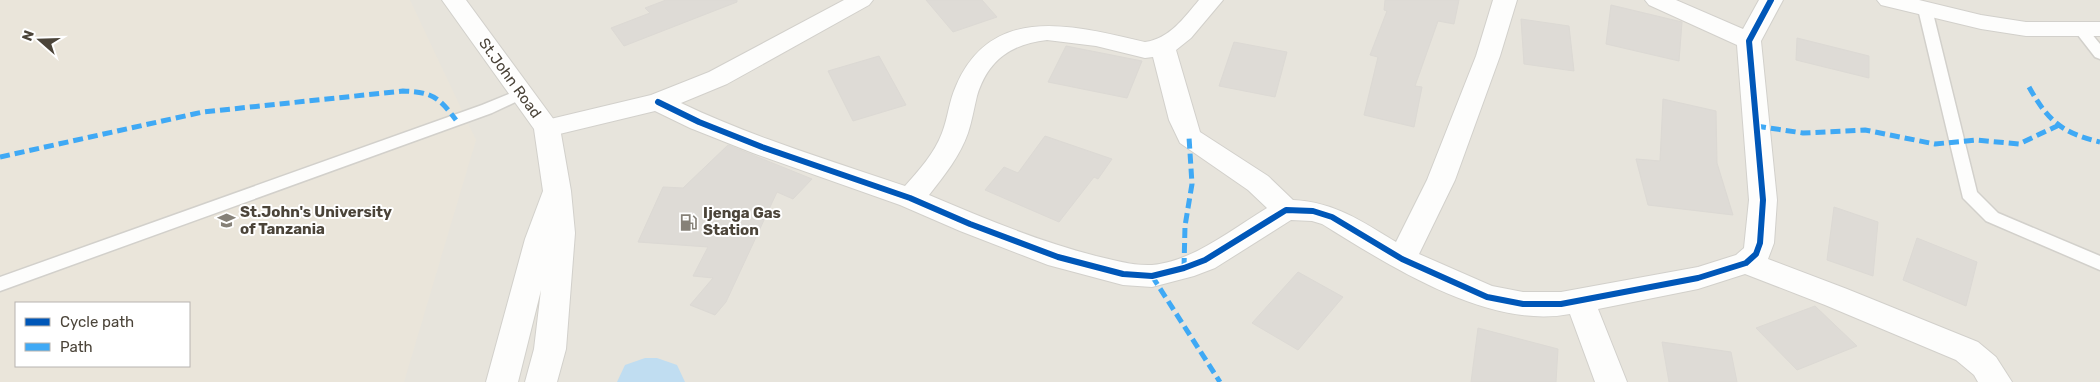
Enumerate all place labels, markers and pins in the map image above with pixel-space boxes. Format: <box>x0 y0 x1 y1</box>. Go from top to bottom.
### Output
place label: St.John's University of Tanzania <box>240 203 392 238</box>
place label: Ijenga Gas Station <box>703 204 781 239</box>
school or university icon: St.John's University of Tanzania <box>216 211 236 231</box>
fuel station icon: Ijenga Gas Station <box>679 212 699 232</box>

